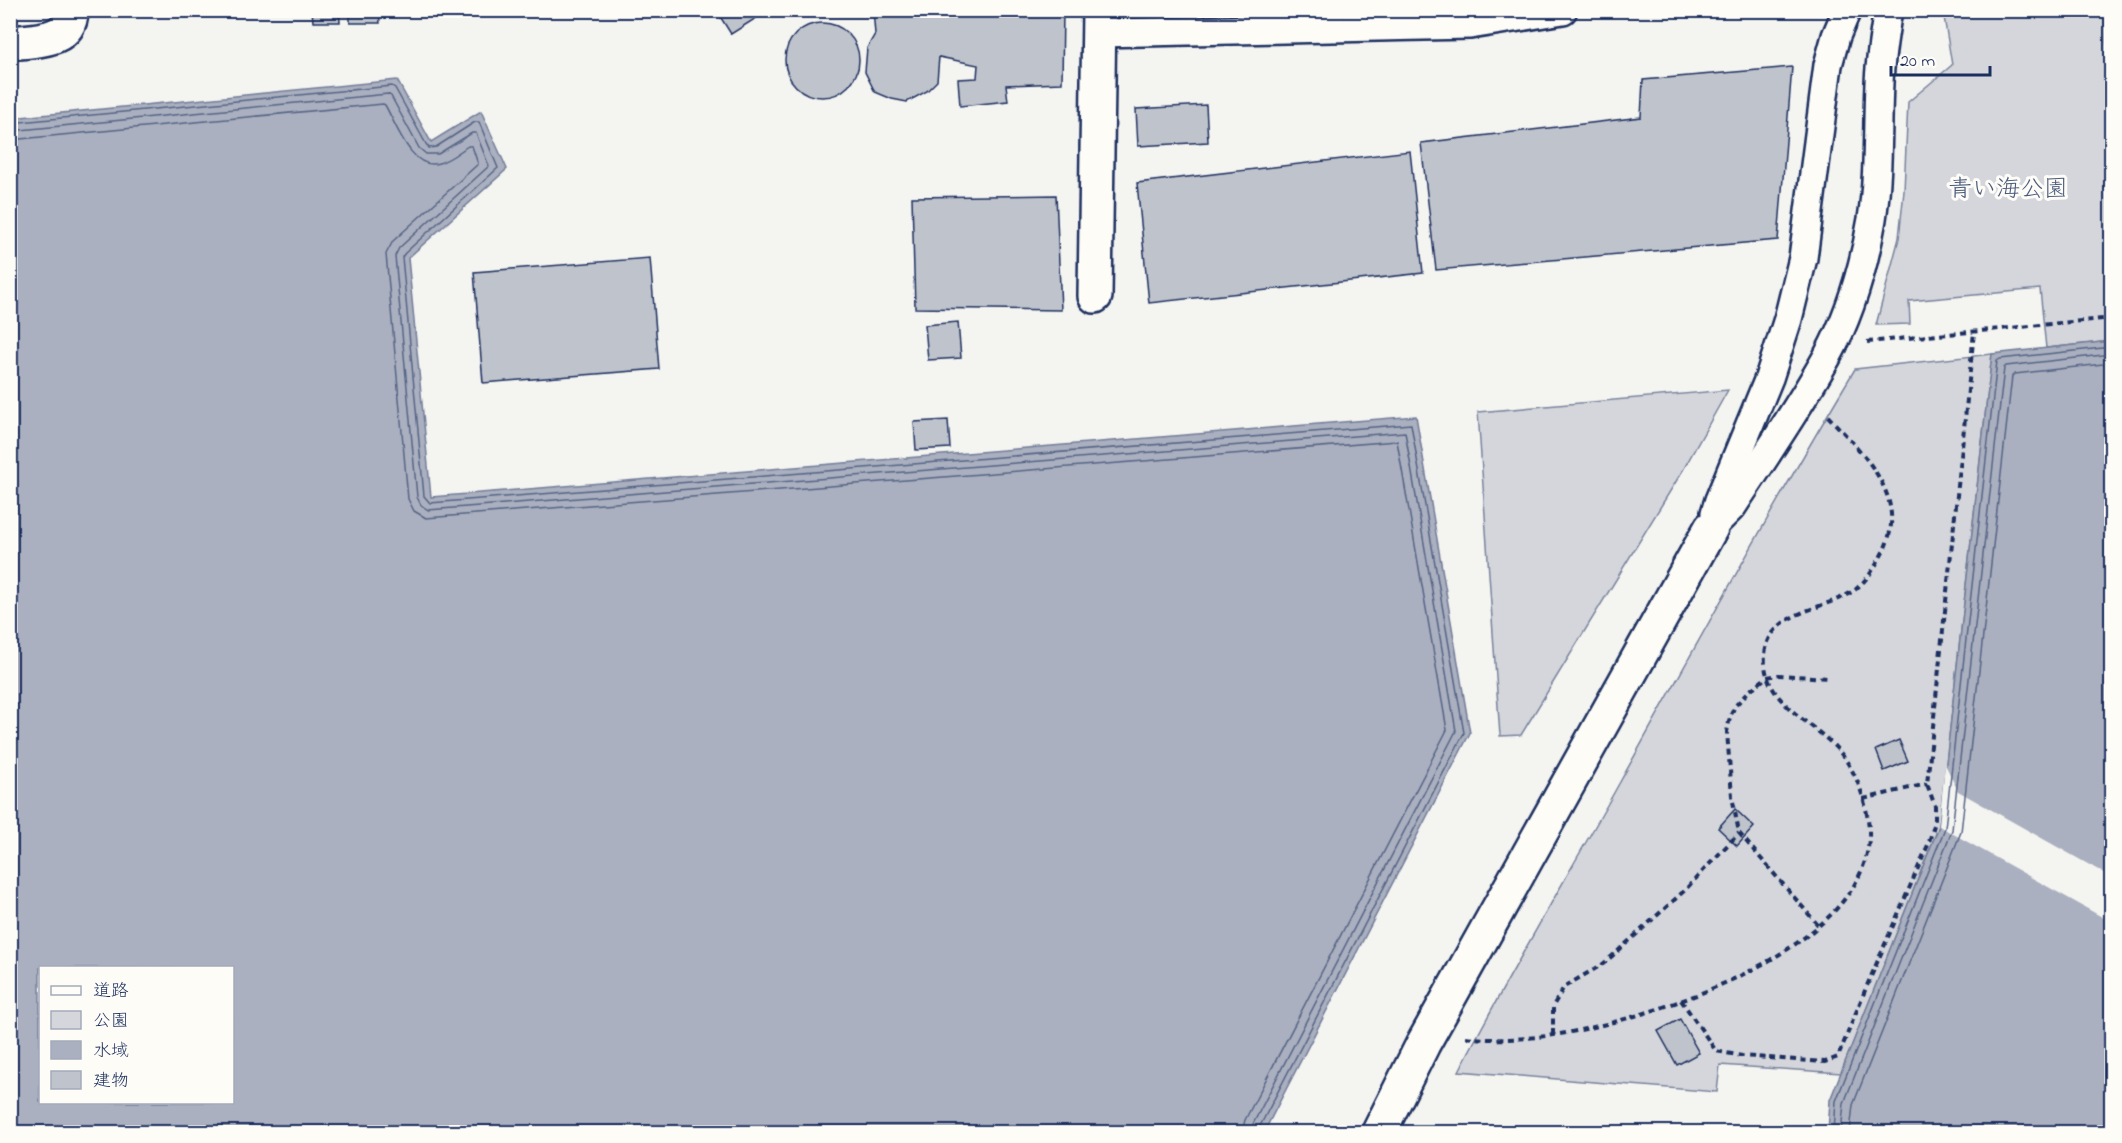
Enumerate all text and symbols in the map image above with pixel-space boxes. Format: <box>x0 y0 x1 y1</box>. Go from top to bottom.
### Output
scale bar <box>1891 39 1990 77</box>
text: 20 m <box>1900 49 1935 75</box>
park label: 青い海公園 <box>1948 173 2068 208</box>
legend <box>39 966 234 1104</box>
text: 道路 <box>93 979 129 1005</box>
text: 公園 <box>93 1009 129 1035</box>
text: 水域 <box>93 1039 129 1065</box>
text: 建物 <box>93 1069 129 1095</box>

